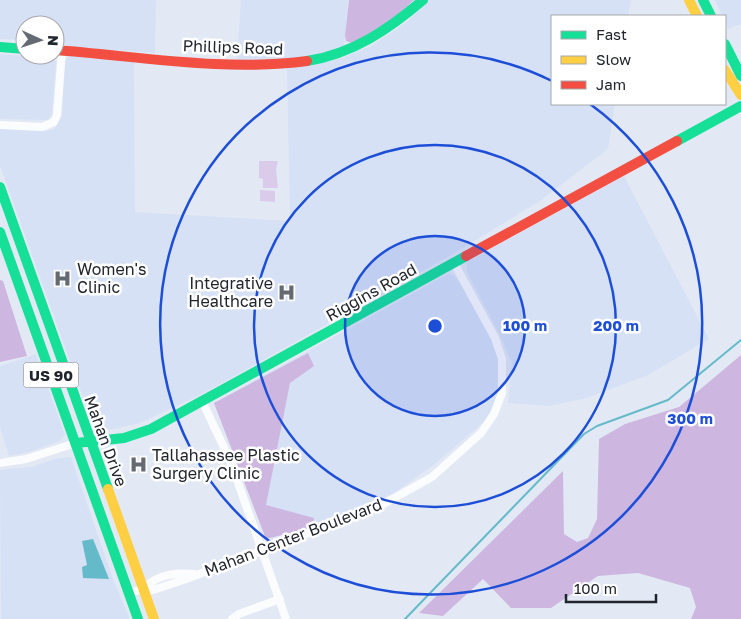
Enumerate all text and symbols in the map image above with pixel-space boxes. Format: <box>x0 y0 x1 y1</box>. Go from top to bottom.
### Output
north arrow <box>15 15 65 65</box>
legend <box>551 15 726 105</box>
text: Fast <box>596 25 627 43</box>
text: N <box>45 35 62 46</box>
street label: Phillips Road <box>182 35 284 59</box>
text: Slow <box>596 50 631 68</box>
text: Jam <box>596 75 626 93</box>
place label: Women's Clinic <box>77 259 146 297</box>
street label: Riggins Road <box>322 259 420 325</box>
hospital icon: Women's Clinic <box>53 268 73 288</box>
place label: Integrative Healthcare <box>188 273 273 311</box>
hospital icon: Integrative Healthcare <box>277 282 297 302</box>
text: 100 m <box>503 316 547 334</box>
text: 200 m <box>593 316 639 334</box>
centre of rings <box>426 317 444 335</box>
road number: US 90 <box>23 362 78 388</box>
street label: Mahan Drive <box>80 393 132 489</box>
text: 300 m <box>667 409 713 427</box>
place label: Tallahassee Plastic Surgery Clinic <box>152 445 300 483</box>
hospital icon: Tallahassee Plastic Surgery Clinic <box>128 454 148 474</box>
street label: Mahan Center Boulevard <box>201 494 385 580</box>
scale bar <box>566 572 656 604</box>
text: 100 m <box>574 579 617 597</box>

